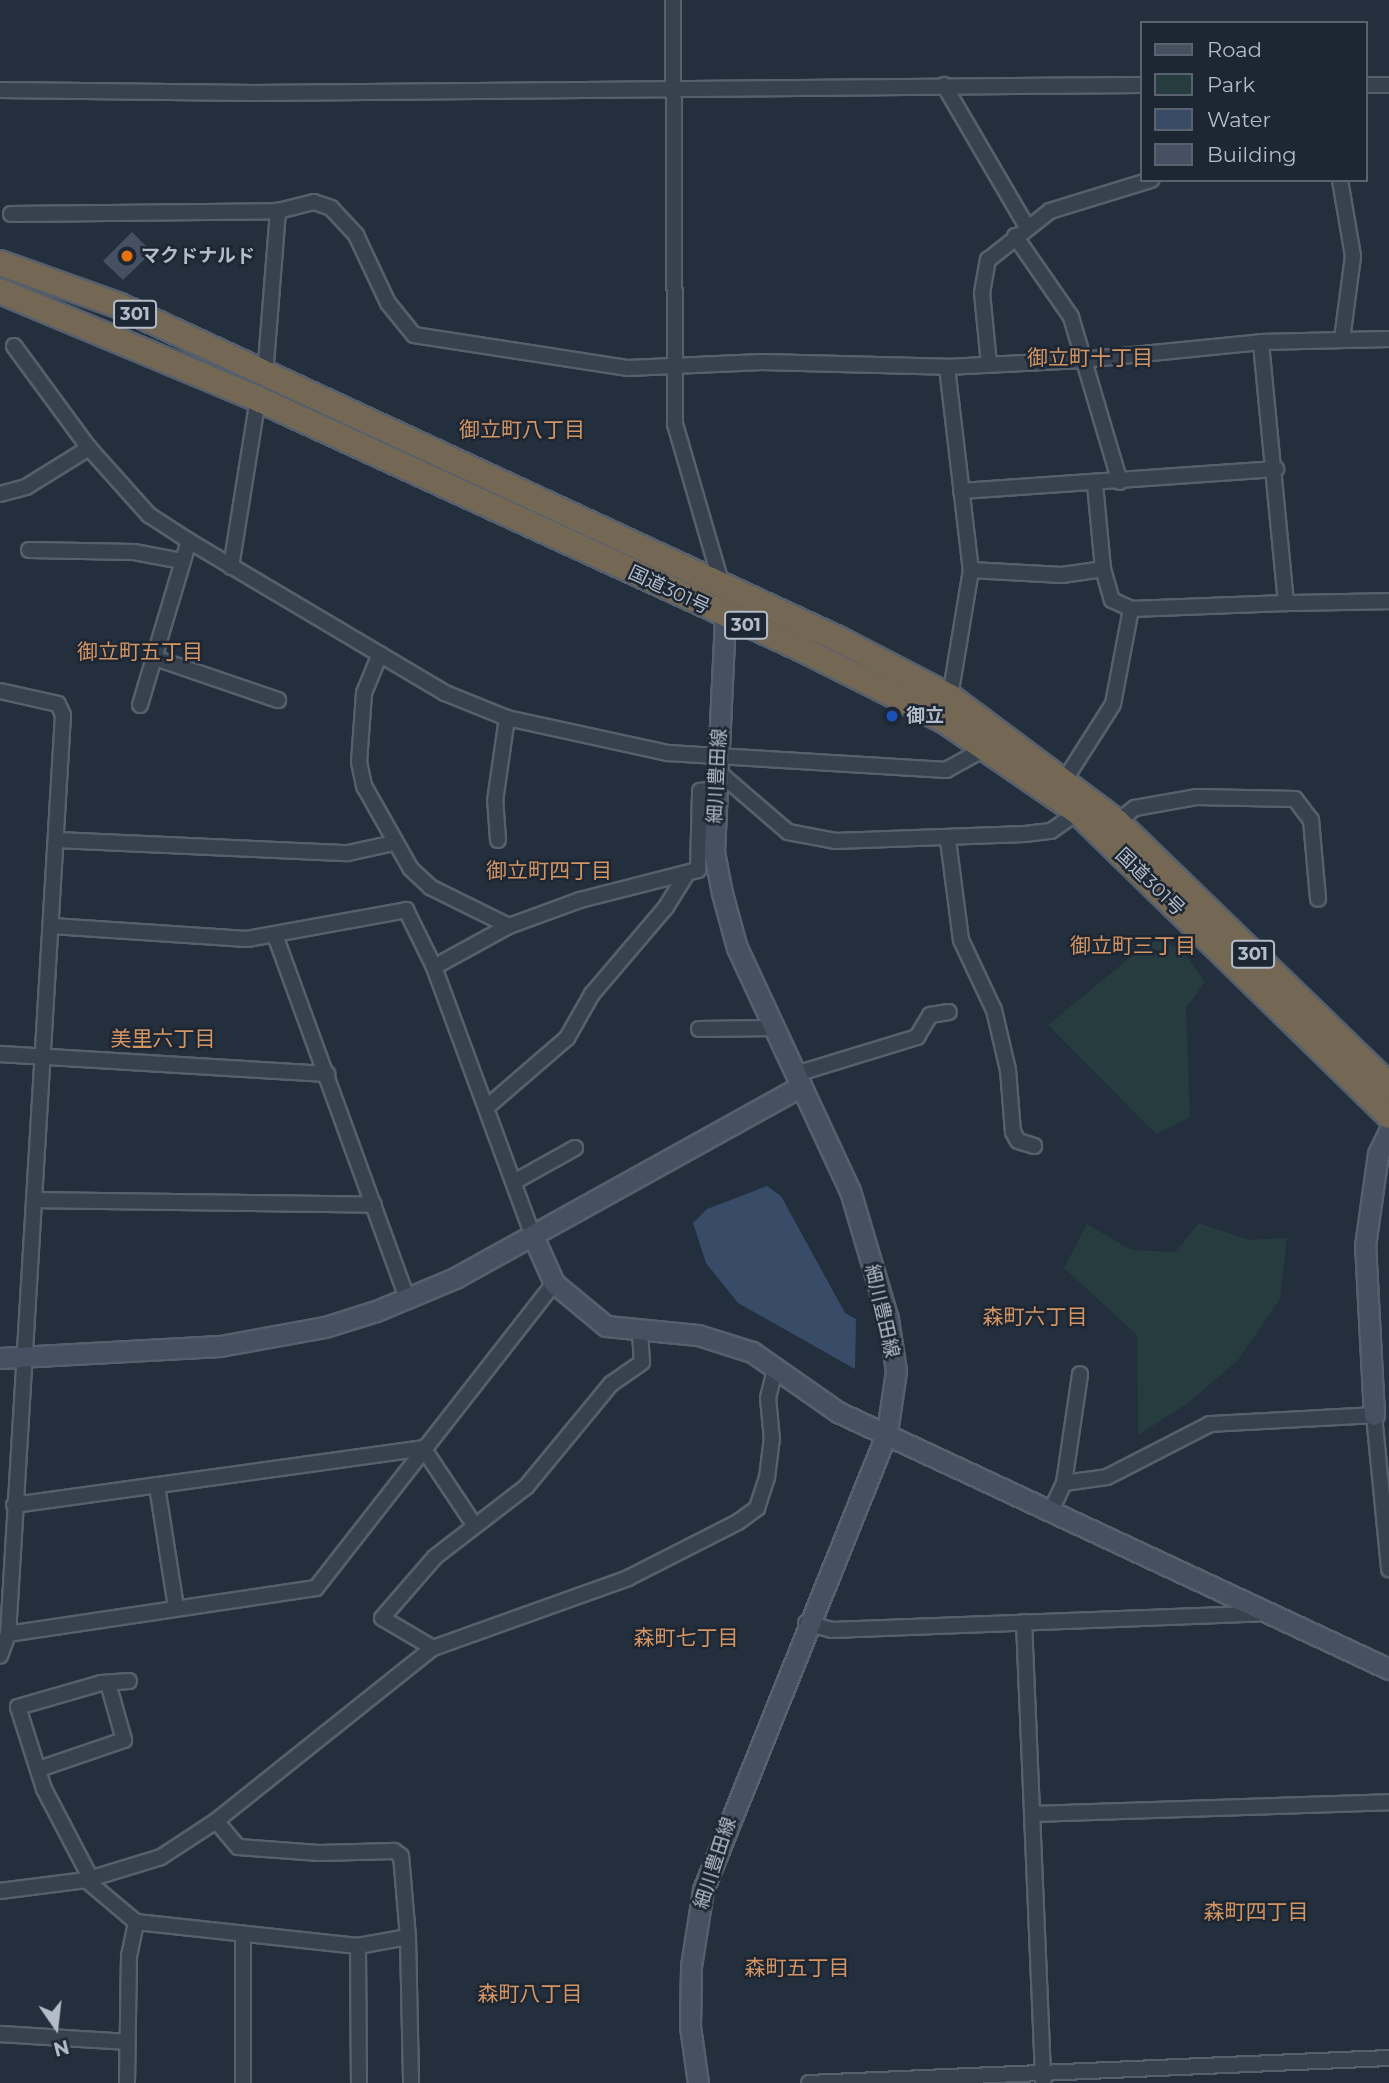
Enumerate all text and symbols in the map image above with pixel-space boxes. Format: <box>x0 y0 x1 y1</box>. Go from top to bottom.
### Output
legend <box>1140 21 1368 182</box>
text: Road <box>1207 37 1262 62</box>
text: Park <box>1207 72 1255 97</box>
text: Water <box>1207 107 1271 132</box>
text: Building <box>1207 142 1297 167</box>
place label: マクドナルド <box>141 245 255 267</box>
marker: マクドナルド <box>119 248 135 264</box>
road number: 301 <box>112 300 158 328</box>
district label: 御立町十丁目 <box>1027 345 1153 371</box>
district label: 御立町八丁目 <box>459 417 585 443</box>
street label: 国道301号 <box>625 561 713 619</box>
road number: 301 <box>723 610 769 640</box>
district label: 御立町五丁目 <box>77 639 203 665</box>
place label: 御立 <box>906 705 944 727</box>
marker: 御立 <box>884 708 900 724</box>
street label: 細川豊田線 <box>703 728 731 824</box>
street label: 国道301号 <box>1111 844 1189 920</box>
district label: 御立町四丁目 <box>486 858 612 884</box>
district label: 御立町三丁目 <box>1070 933 1196 959</box>
road number: 301 <box>1230 939 1276 968</box>
district label: 美里六丁目 <box>111 1026 215 1052</box>
street label: 細川豊田線 <box>860 1262 904 1360</box>
district label: 森町六丁目 <box>983 1304 1087 1330</box>
district label: 森町七丁目 <box>634 1625 738 1651</box>
street label: 細川豊田線 <box>689 1814 741 1912</box>
district label: 森町四丁目 <box>1204 1899 1308 1925</box>
district label: 森町五丁目 <box>745 1955 849 1981</box>
district label: 森町八丁目 <box>478 1981 582 2007</box>
north arrow <box>21 1992 91 2062</box>
text: N <box>51 2035 71 2061</box>

